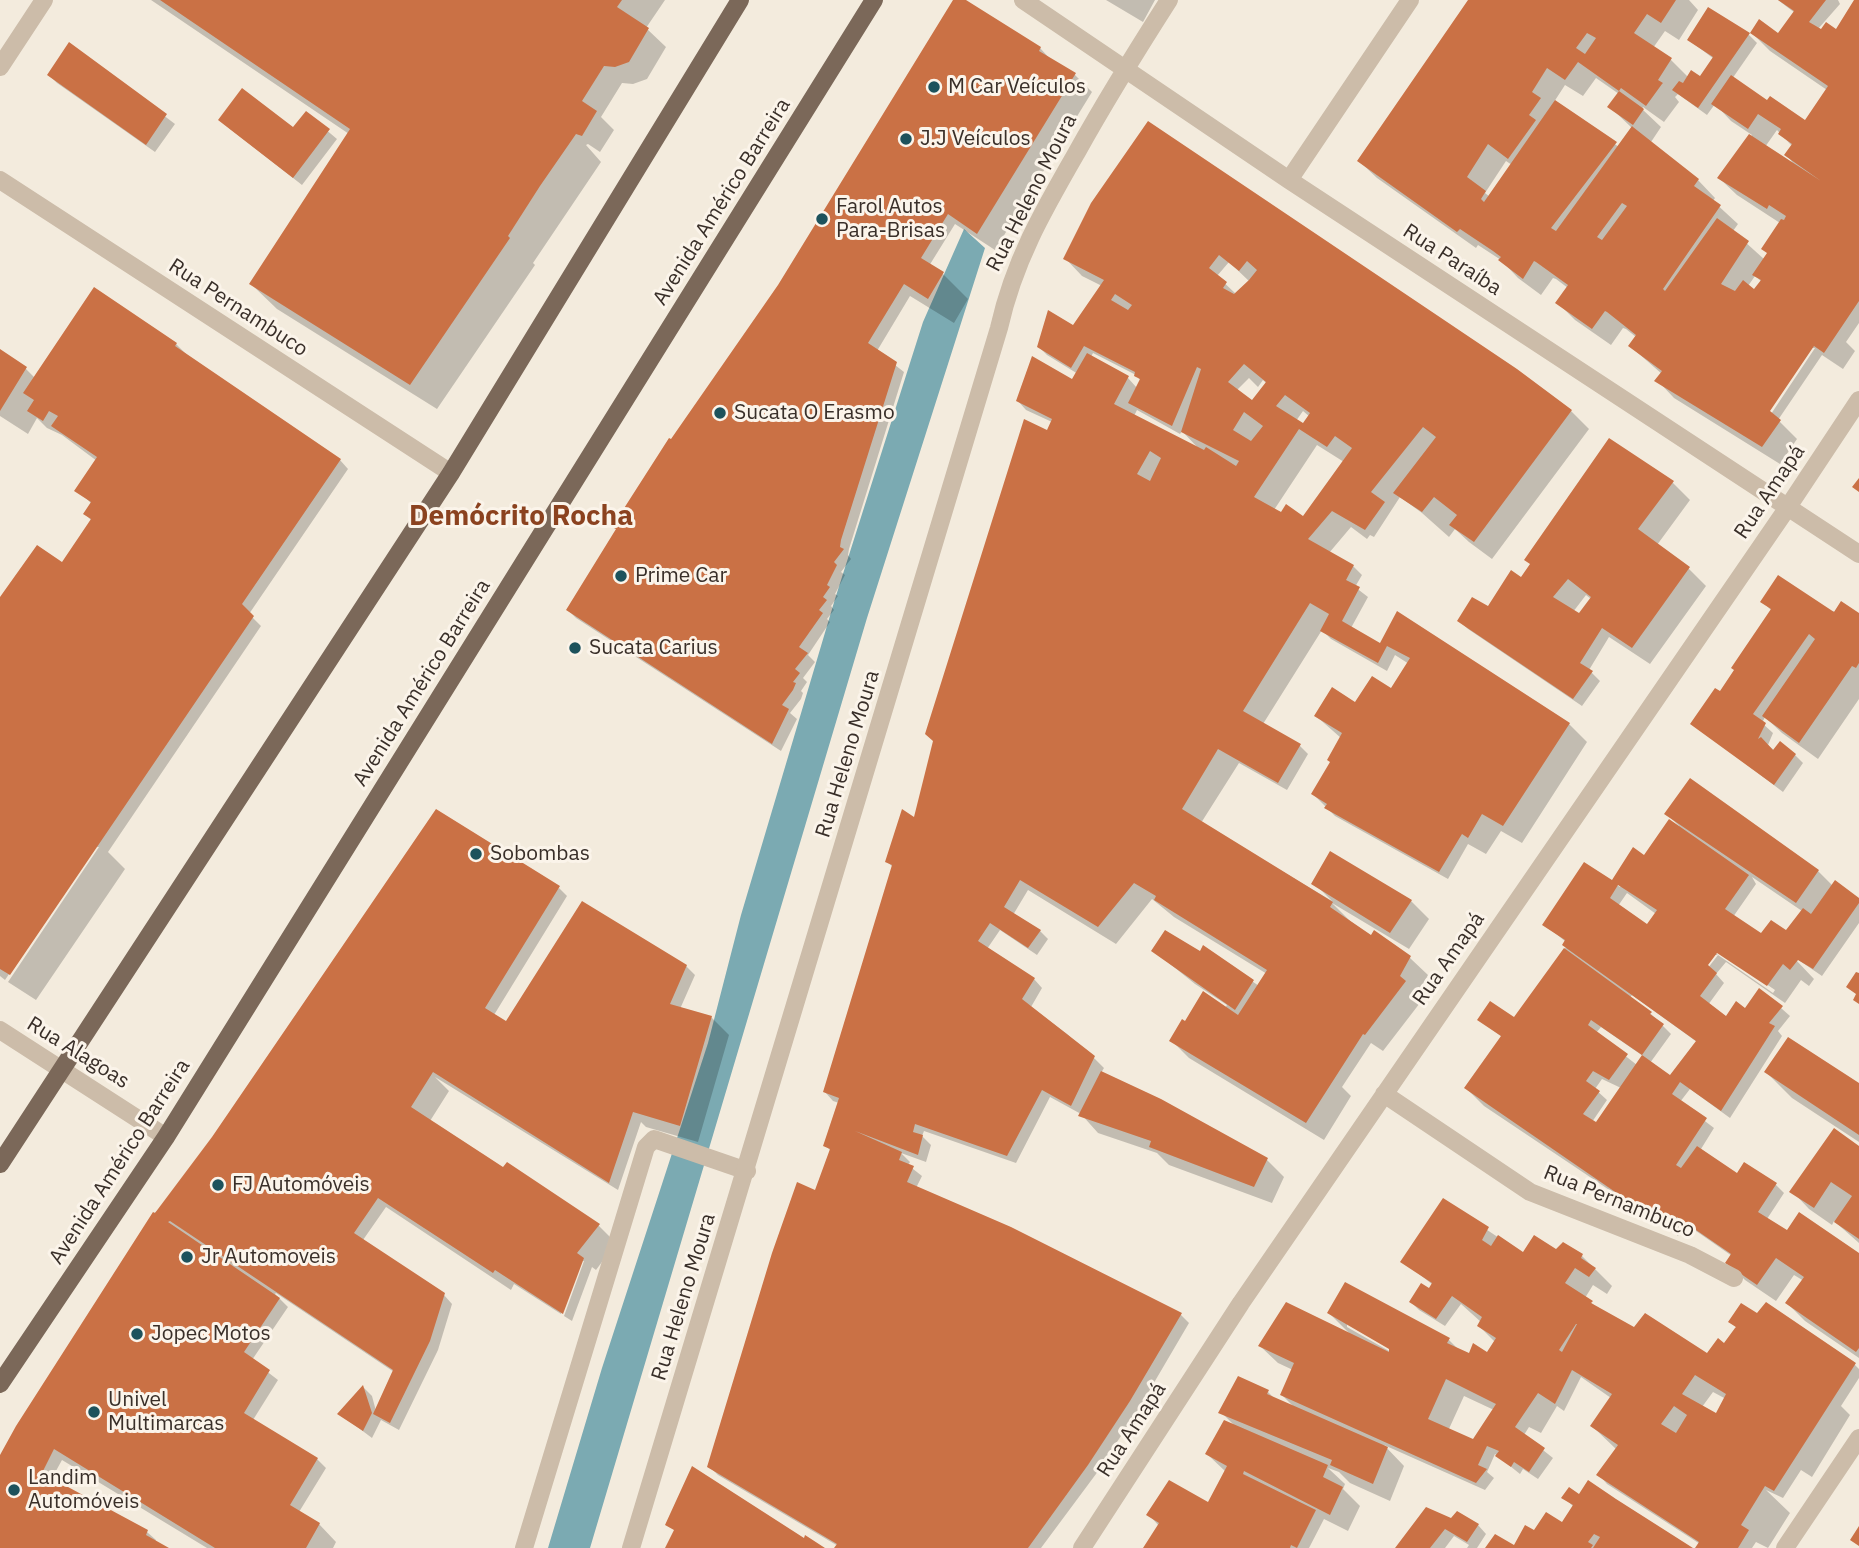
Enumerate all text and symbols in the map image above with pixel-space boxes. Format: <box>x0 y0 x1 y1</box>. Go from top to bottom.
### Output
place label: M Car Veículos <box>948 74 1086 100</box>
marker: M Car Veículos <box>926 79 942 95</box>
street label: Avenida Américo Barreira <box>648 94 796 310</box>
street label: Rua Heleno Moura <box>981 110 1083 276</box>
place label: J.J Veículos <box>920 126 1031 152</box>
marker: J.J Veículos <box>898 131 914 147</box>
place label: Farol Autos Para-Brisas <box>836 194 945 244</box>
marker: Farol Autos Para-Brisas <box>814 211 830 227</box>
street label: Rua Paraíba <box>1398 219 1506 301</box>
street label: Rua Pernambuco <box>164 254 312 362</box>
place label: Sucata O Erasmo <box>734 400 895 426</box>
marker: Sucata O Erasmo <box>712 405 728 421</box>
street label: Rua Amapá <box>1729 440 1811 544</box>
district label: Demócrito Rocha <box>409 500 633 534</box>
place label: Prime Car <box>635 563 727 589</box>
marker: Prime Car <box>613 568 629 584</box>
street label: Avenida Américo Barreira <box>348 575 496 791</box>
place label: Sucata Carius <box>589 635 718 661</box>
marker: Sucata Carius <box>567 640 583 656</box>
street label: Rua Heleno Moura <box>811 667 885 841</box>
place label: Sobombas <box>490 841 590 867</box>
marker: Sobombas <box>468 846 484 862</box>
street label: Rua Amapá <box>1408 908 1490 1010</box>
street label: Rua Alagoas <box>22 1012 134 1094</box>
street label: Avenida Américo Barreira <box>44 1055 196 1269</box>
street label: Rua Pernambuco <box>1540 1160 1698 1244</box>
place label: FJ Automóveis <box>232 1172 370 1198</box>
marker: FJ Automóveis <box>210 1177 226 1193</box>
street label: Rua Heleno Moura <box>647 1210 721 1384</box>
place label: Jr Automoveis <box>201 1244 336 1270</box>
marker: Jr Automoveis <box>179 1249 195 1265</box>
place label: Jopec Motos <box>151 1321 271 1347</box>
marker: Jopec Motos <box>129 1326 145 1342</box>
street label: Rua Amapá <box>1092 1378 1172 1482</box>
place label: Univel Multimarcas <box>108 1387 224 1437</box>
marker: Univel Multimarcas <box>86 1404 102 1420</box>
place label: Landim Automóveis <box>28 1465 140 1515</box>
marker: Landim Automóveis <box>6 1482 22 1498</box>

